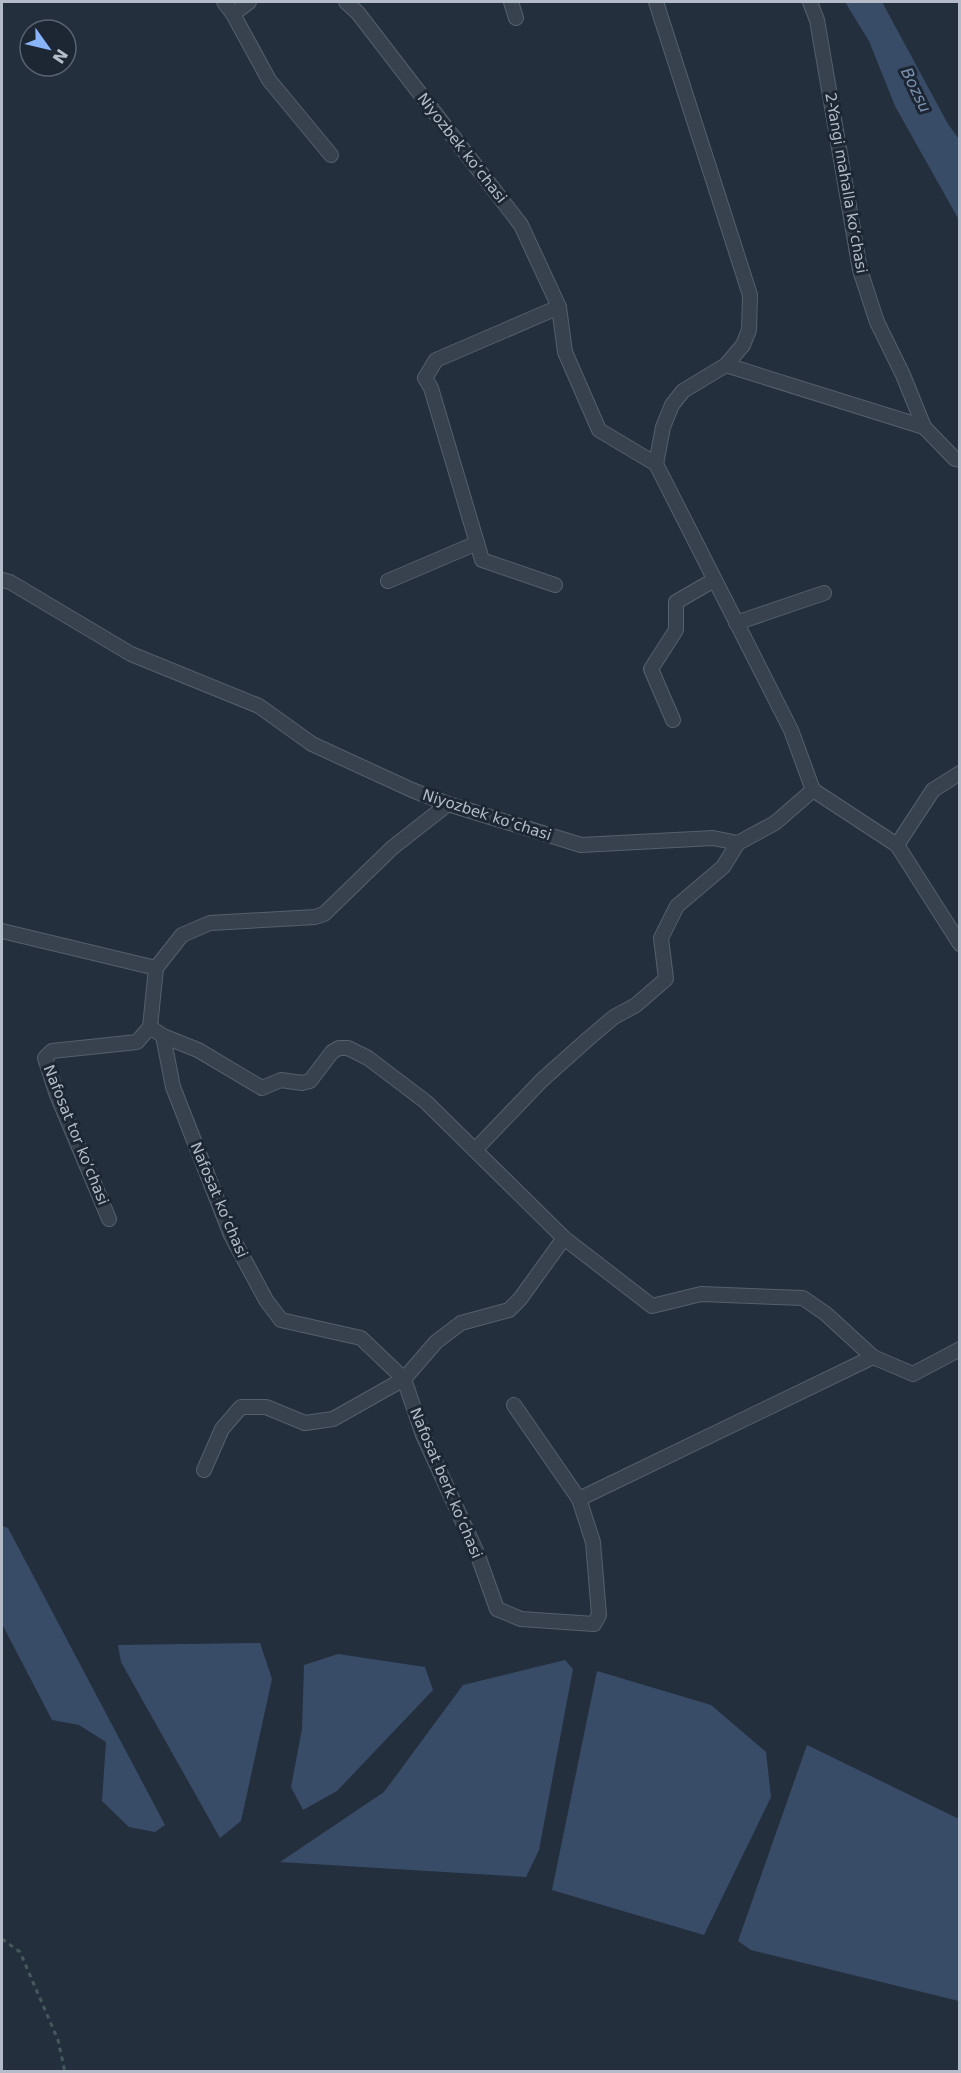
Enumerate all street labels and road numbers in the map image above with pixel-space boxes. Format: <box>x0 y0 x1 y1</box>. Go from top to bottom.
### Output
street label: Niyozbek ko‘chasi <box>413 89 511 207</box>
street label: 2-Yangi mahalla ko‘chasi <box>821 91 871 275</box>
street label: Niyozbek ko‘chasi <box>420 786 554 844</box>
street label: Nafosat tor ko‘chasi <box>40 1062 112 1208</box>
street label: Nafosat ko‘chasi <box>187 1140 251 1260</box>
street label: Nafosat berk ko‘chasi <box>406 1405 486 1561</box>

